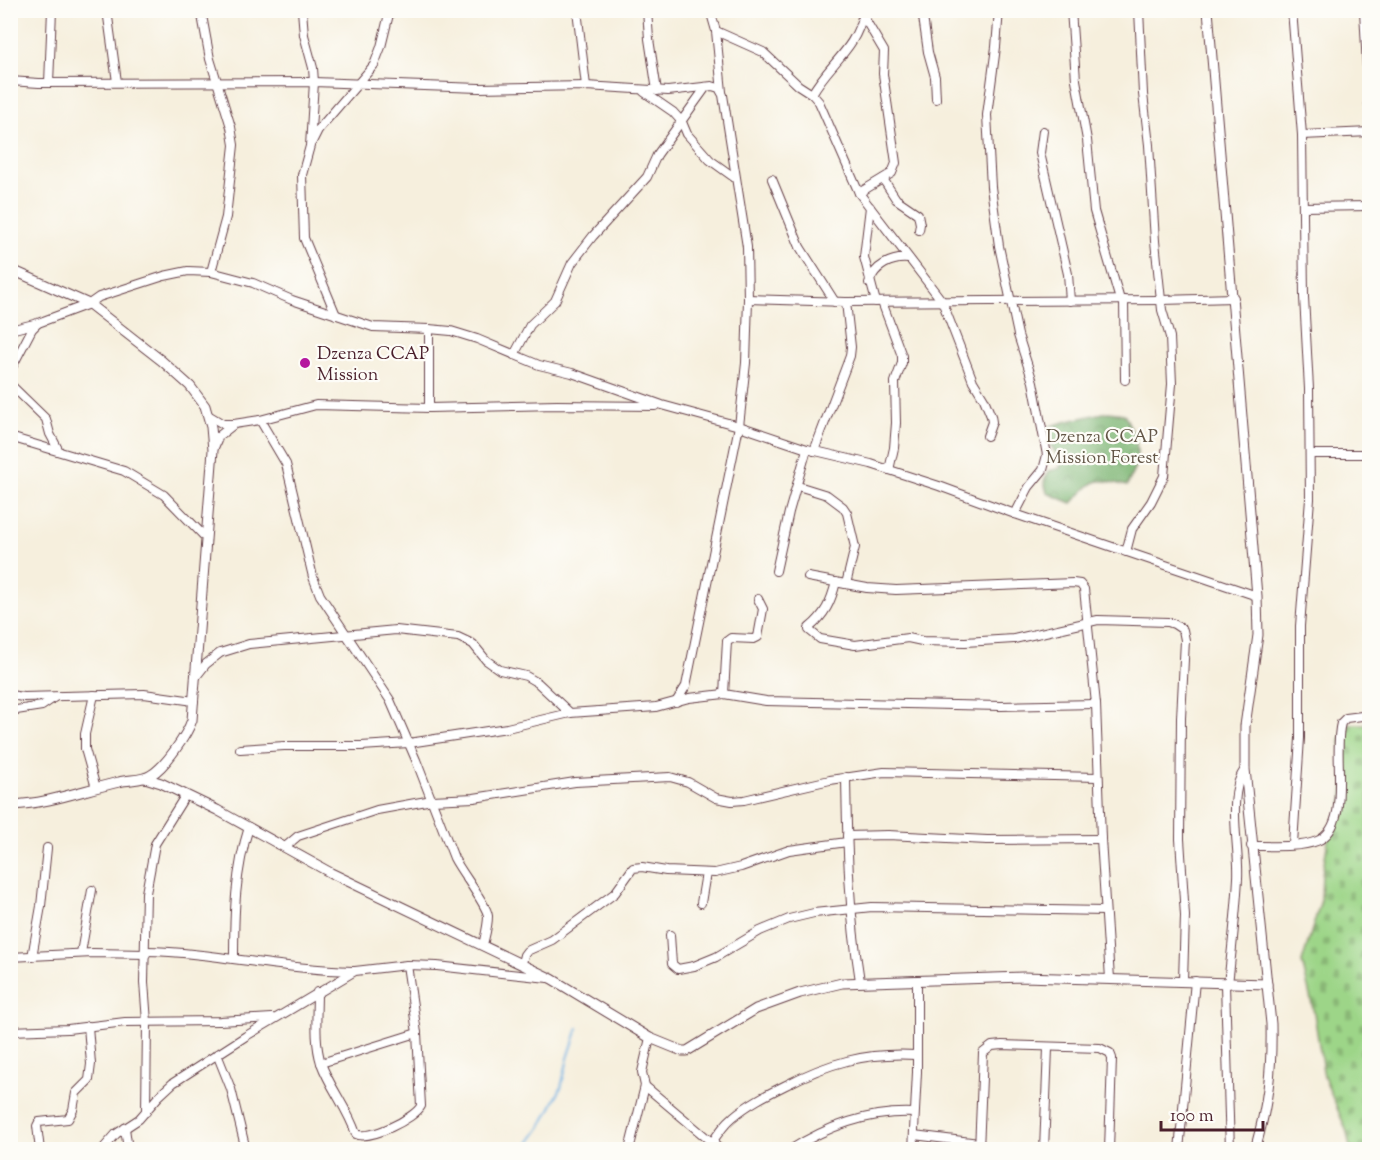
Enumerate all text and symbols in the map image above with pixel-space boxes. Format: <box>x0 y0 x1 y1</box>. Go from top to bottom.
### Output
place label: Dzenza CCAP Mission <box>317 342 429 389</box>
marker: Dzenza CCAP Mission <box>298 356 312 370</box>
park label: Dzenza CCAP Mission Forest <box>1045 425 1159 472</box>
scale bar <box>1161 1094 1263 1132</box>
text: 100 m <box>1170 1104 1214 1130</box>

